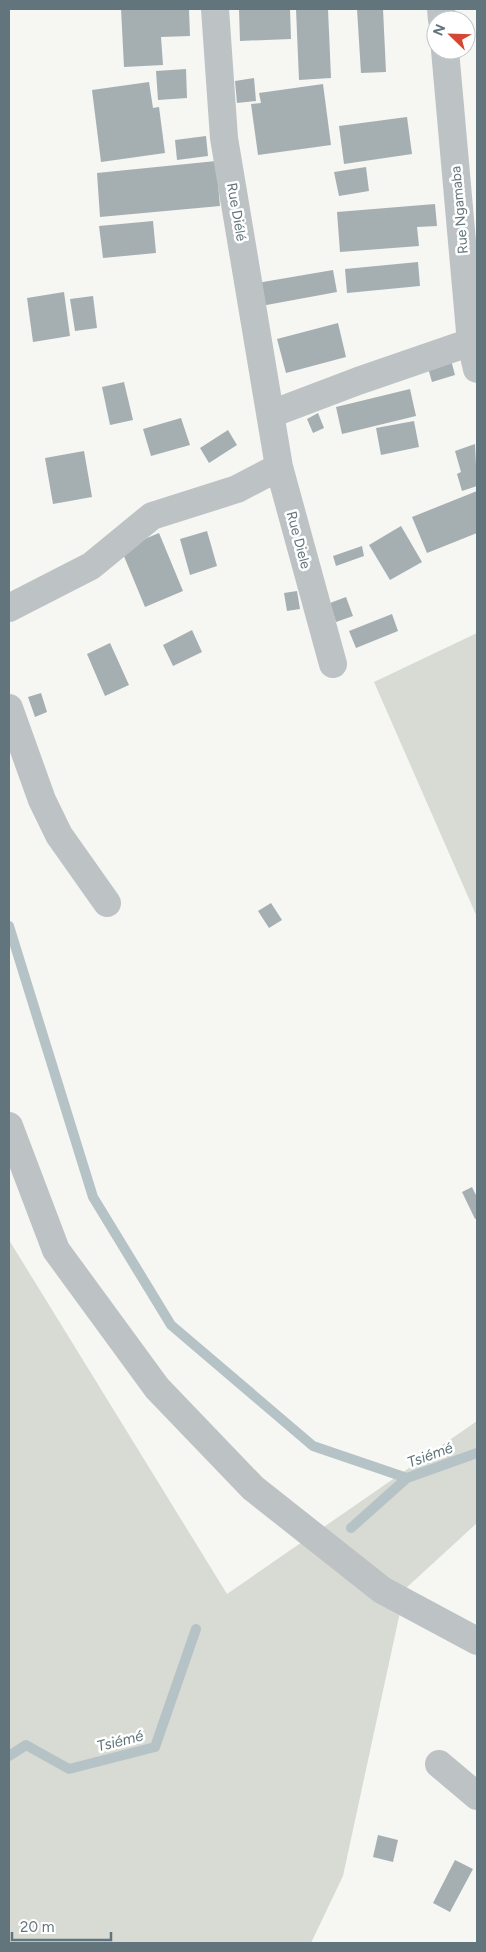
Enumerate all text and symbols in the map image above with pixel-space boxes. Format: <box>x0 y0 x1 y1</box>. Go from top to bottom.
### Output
north arrow <box>426 10 476 60</box>
text: N <box>430 22 449 38</box>
street label: Rue Ngamaba <box>447 165 472 255</box>
street label: Rue Diélé <box>223 182 250 243</box>
street label: Rue Diele <box>283 509 314 571</box>
water label: Tsiémé <box>405 1438 455 1472</box>
water label: Tsiémé <box>95 1727 145 1755</box>
scale bar <box>12 1910 111 1942</box>
text: 20 m <box>20 1918 54 1936</box>

